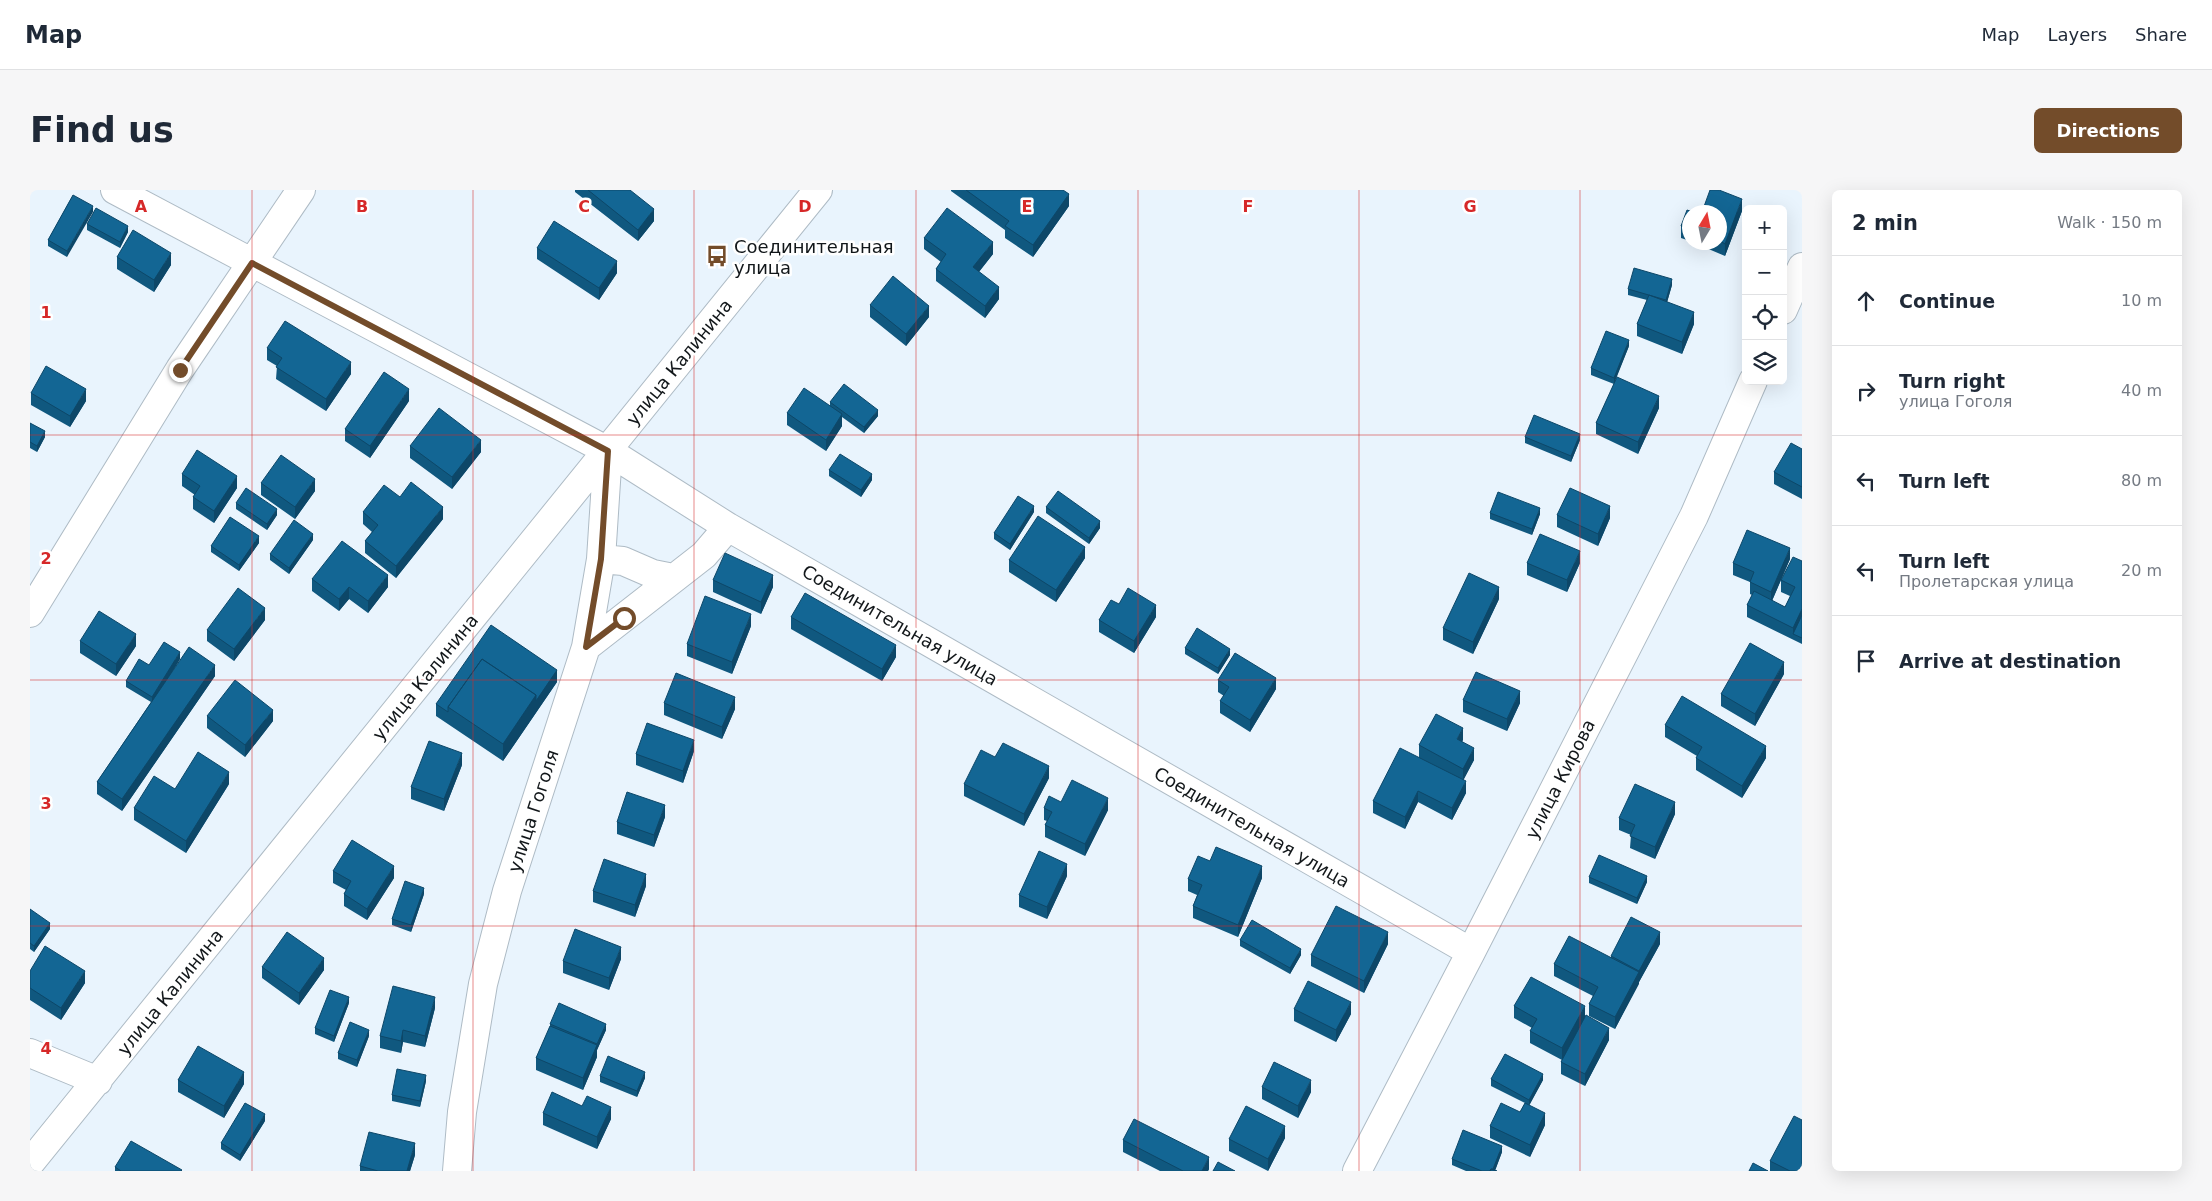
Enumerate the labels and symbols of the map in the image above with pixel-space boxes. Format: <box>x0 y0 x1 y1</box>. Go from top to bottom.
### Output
text: A <box>135 197 148 216</box>
text: B <box>356 197 368 216</box>
text: C <box>578 197 590 216</box>
text: D <box>798 197 812 216</box>
text: E <box>1022 197 1032 216</box>
text: F <box>1243 197 1253 216</box>
text: G <box>1463 197 1477 216</box>
north arrow <box>1682 205 1727 250</box>
place label: Соединительная улица <box>734 236 894 278</box>
bus stop icon: Соединительная улица <box>704 243 730 269</box>
street label: улица Калинина <box>622 295 736 429</box>
text: 1 <box>40 303 52 322</box>
route end <box>169 359 192 382</box>
text: 2 <box>40 549 52 568</box>
street label: Соединительная улица <box>798 560 1002 690</box>
route start <box>613 607 636 630</box>
street label: улица Калинина <box>368 610 482 744</box>
street label: улица Кирова <box>1521 716 1599 842</box>
street label: улица Гоголя <box>503 747 563 875</box>
street label: Соединительная улица <box>1150 762 1354 892</box>
text: 3 <box>40 794 52 813</box>
street label: улица Калинина <box>113 925 227 1059</box>
text: 4 <box>40 1039 52 1058</box>

